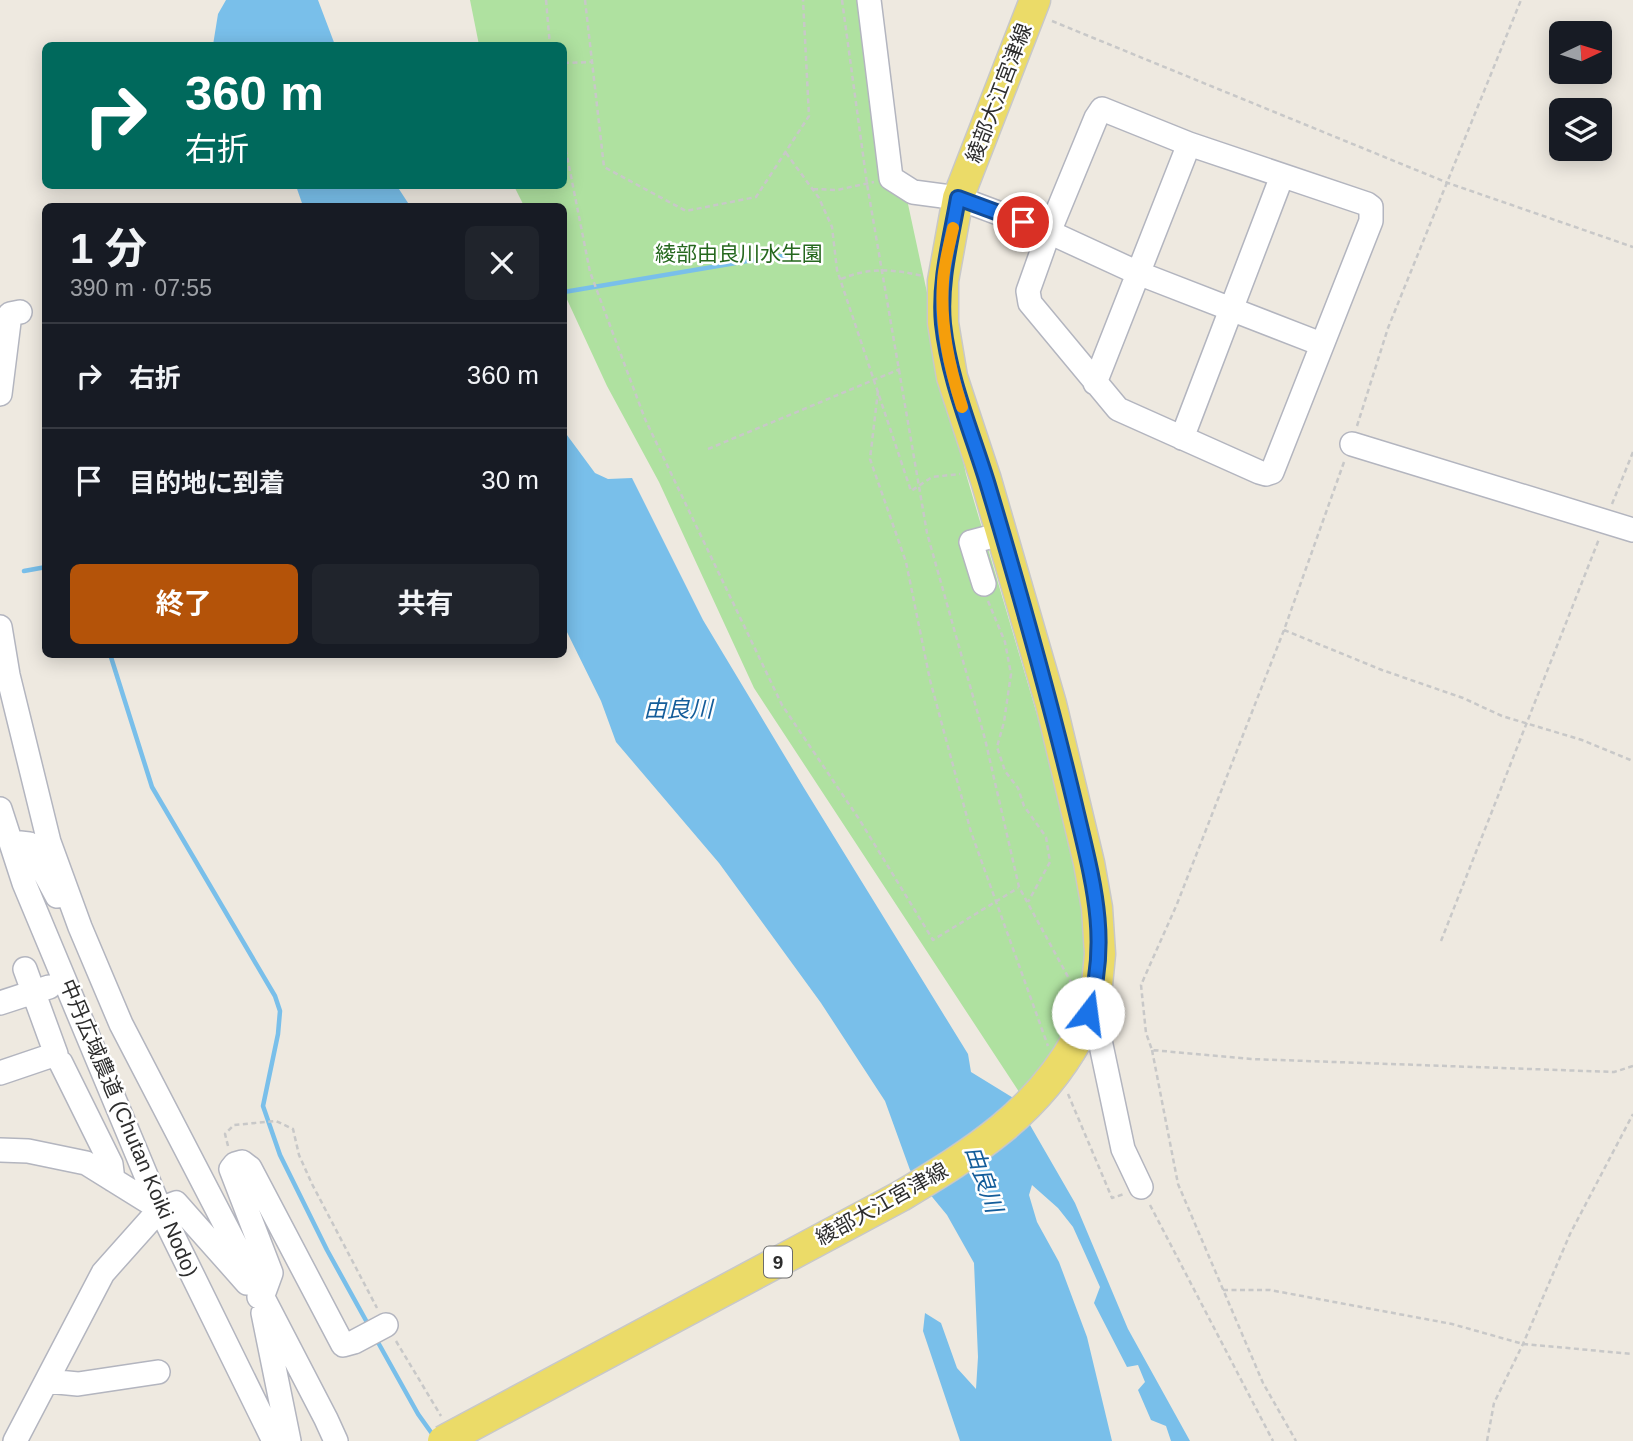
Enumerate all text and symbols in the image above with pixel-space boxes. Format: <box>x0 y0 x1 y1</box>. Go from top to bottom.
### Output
street label: 綾部大江宮津線 <box>961 20 1036 166</box>
north arrow <box>1549 21 1612 84</box>
map controls <box>1549 21 1612 161</box>
text: 360 m <box>185 66 324 120</box>
icon: right <box>70 70 161 161</box>
button: layers <box>1549 98 1612 161</box>
text: 右折 <box>185 131 249 167</box>
pin <box>993 192 1053 252</box>
icon: arrive <box>1004 203 1042 241</box>
text: 1 分 <box>70 225 147 272</box>
button: close <box>465 226 539 300</box>
park label: 綾部由良川水生園 <box>655 242 823 265</box>
text: 390 m · 07:55 <box>70 275 212 301</box>
icon: right <box>70 357 108 395</box>
text: 360 m <box>467 360 539 390</box>
text: 右折 <box>129 363 181 393</box>
icon: arrive <box>70 462 108 500</box>
text: 30 m <box>481 465 539 495</box>
text: 目的地に到着 <box>129 468 285 498</box>
button: 終了 <box>70 564 298 644</box>
button: 共有 <box>312 564 539 644</box>
water label: 由良川 <box>644 696 716 722</box>
street label: 中丹広域農道 (Chutan Koiki Nodo) <box>56 976 203 1280</box>
position arrow <box>1051 976 1125 1050</box>
water label: 由良川 <box>960 1142 1009 1219</box>
street label: 綾部大江宮津線 <box>812 1158 952 1249</box>
road number: 9 <box>764 1246 792 1278</box>

